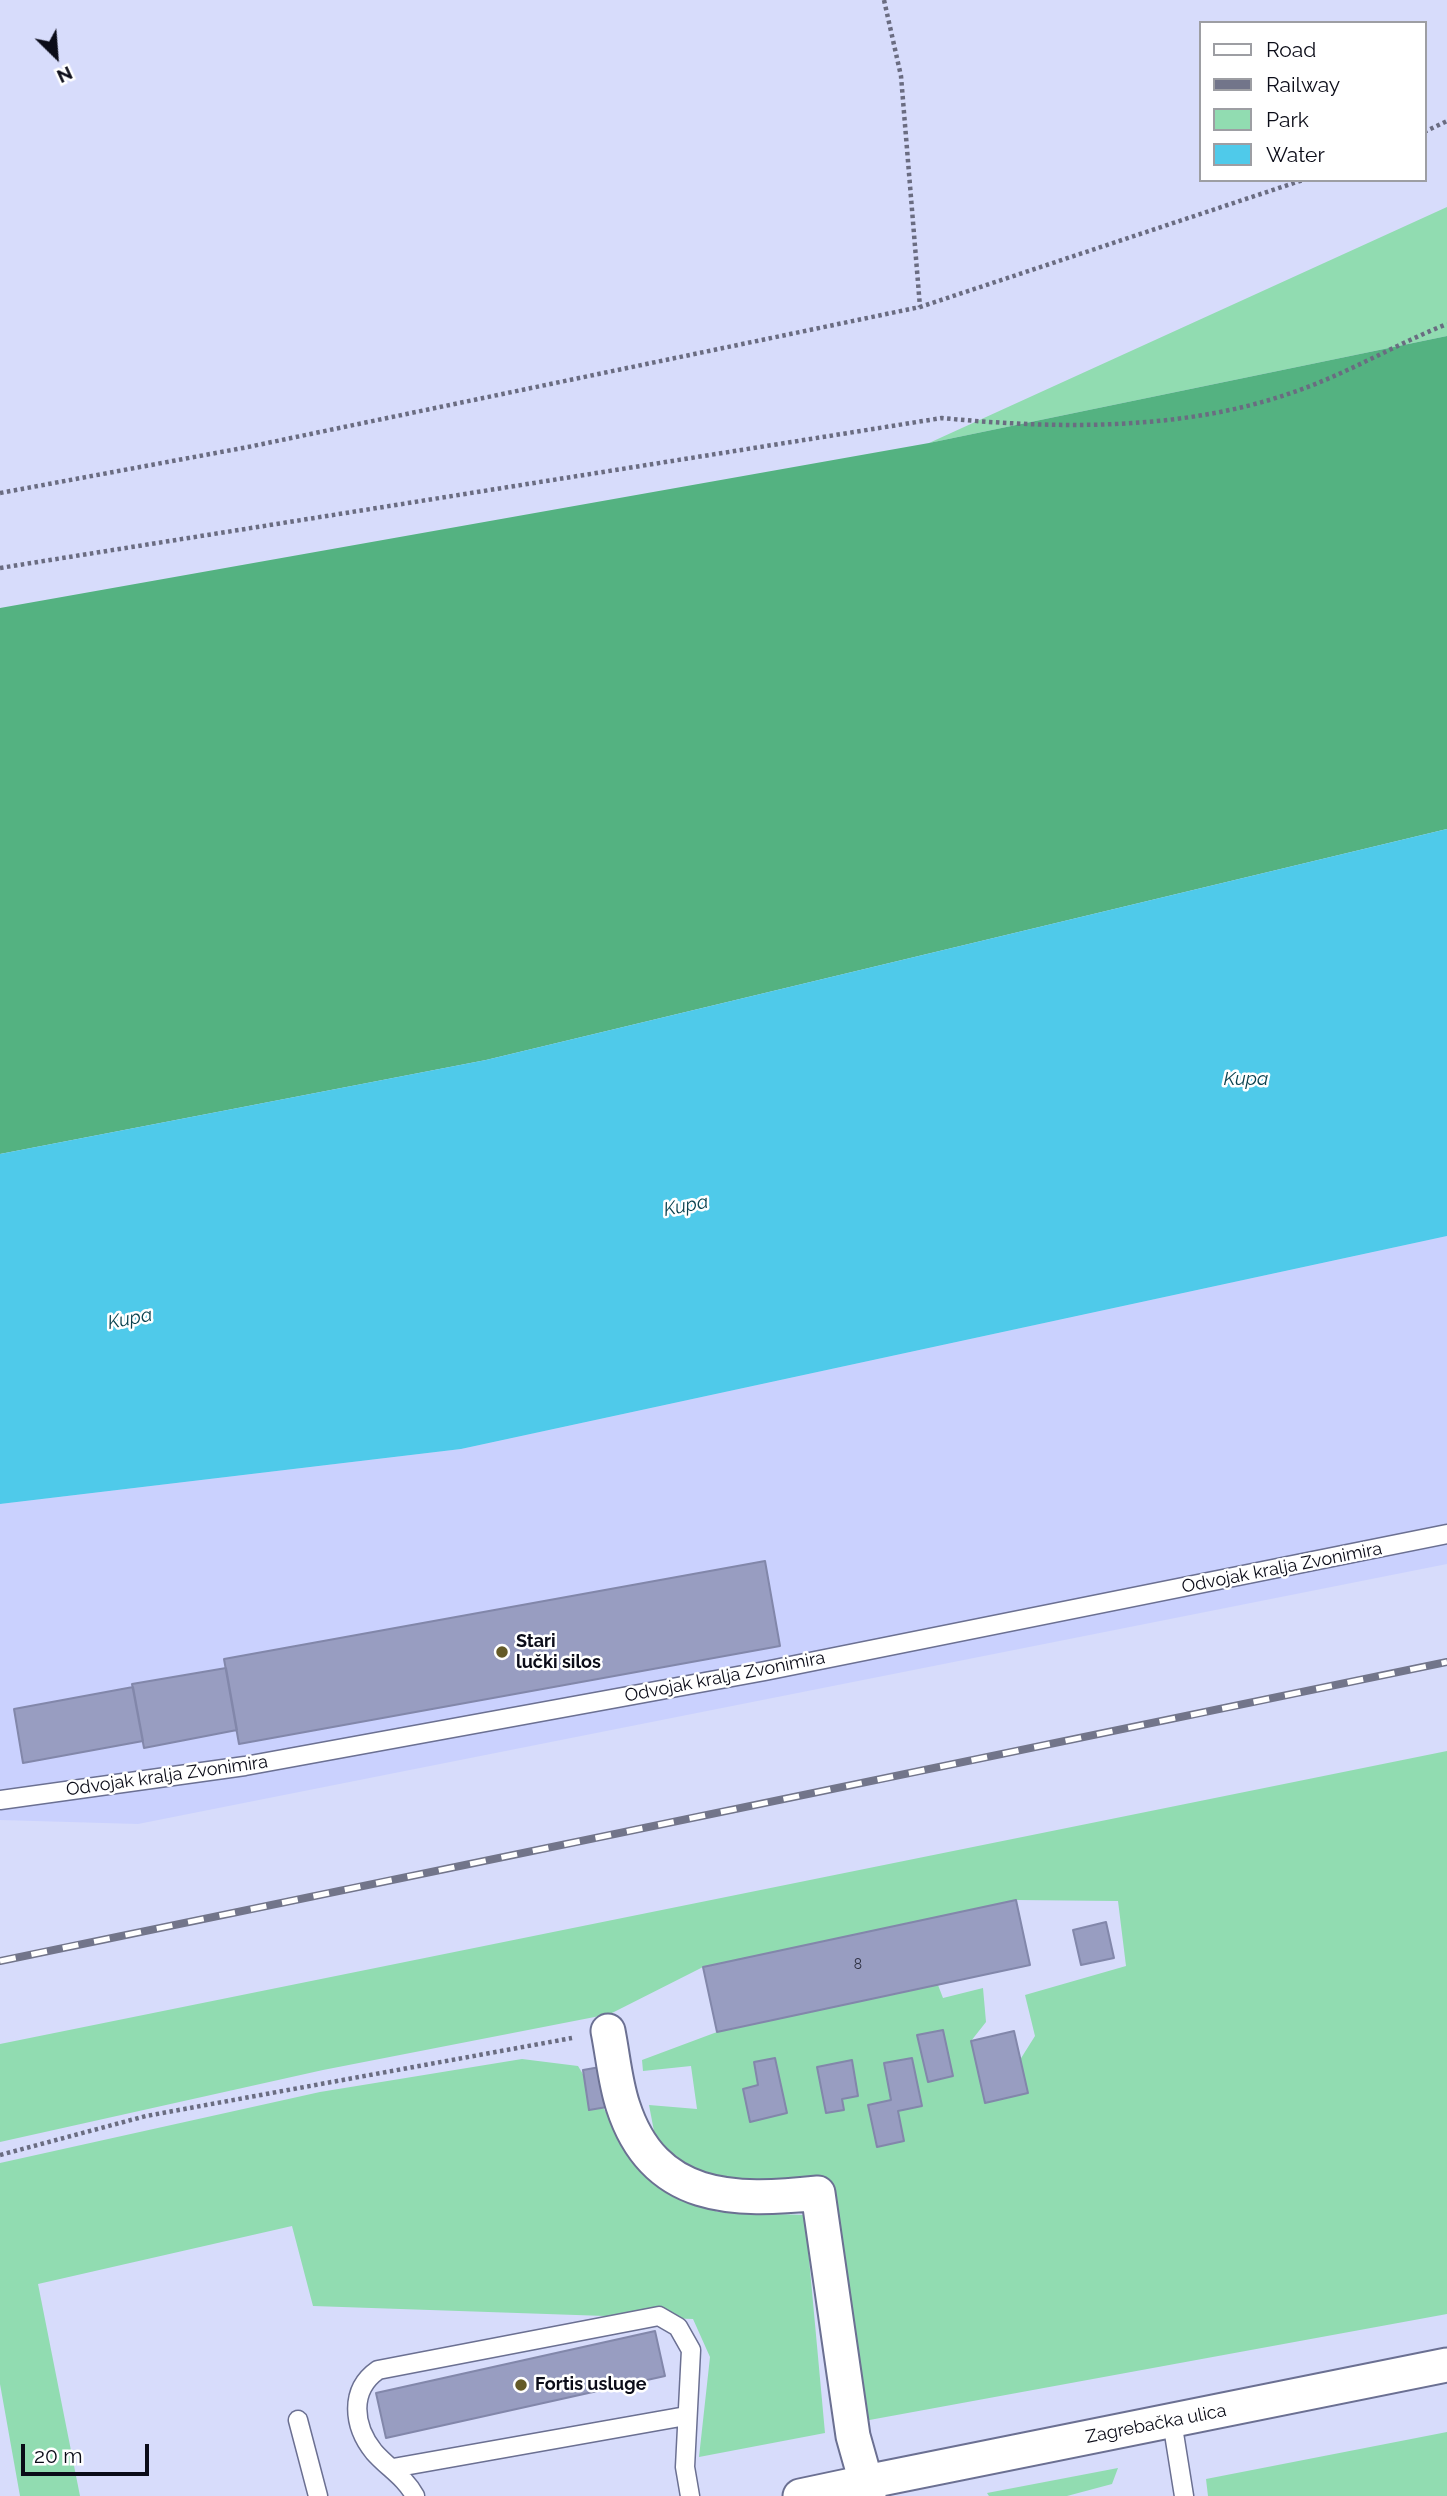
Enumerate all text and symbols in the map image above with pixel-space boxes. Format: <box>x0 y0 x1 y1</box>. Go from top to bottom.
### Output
north arrow <box>21 21 91 91</box>
legend <box>1198 21 1426 182</box>
text: Road <box>1266 37 1316 62</box>
text: N <box>54 62 76 88</box>
text: Railway <box>1266 72 1340 97</box>
text: Park <box>1266 107 1309 132</box>
text: Water <box>1266 142 1325 167</box>
water label: Kupa <box>1224 1068 1268 1090</box>
water label: Kupa <box>662 1191 710 1221</box>
water label: Kupa <box>106 1304 154 1334</box>
street label: Odvojak kralja Zvonimira <box>1180 1538 1384 1598</box>
place label: Stari lučki silos <box>516 1631 601 1674</box>
marker: Stari lučki silos <box>494 1644 510 1660</box>
street label: Odvojak kralja Zvonimira <box>623 1647 827 1707</box>
street label: Odvojak kralja Zvonimira <box>65 1751 269 1801</box>
house number: 8 <box>854 1957 862 1973</box>
place label: Fortis usluge <box>535 2374 646 2396</box>
marker: Fortis usluge <box>513 2377 529 2393</box>
street label: Zagrebačka ulica <box>1084 2400 1228 2448</box>
scale bar <box>24 2430 152 2474</box>
text: 20 m <box>34 2443 82 2468</box>

